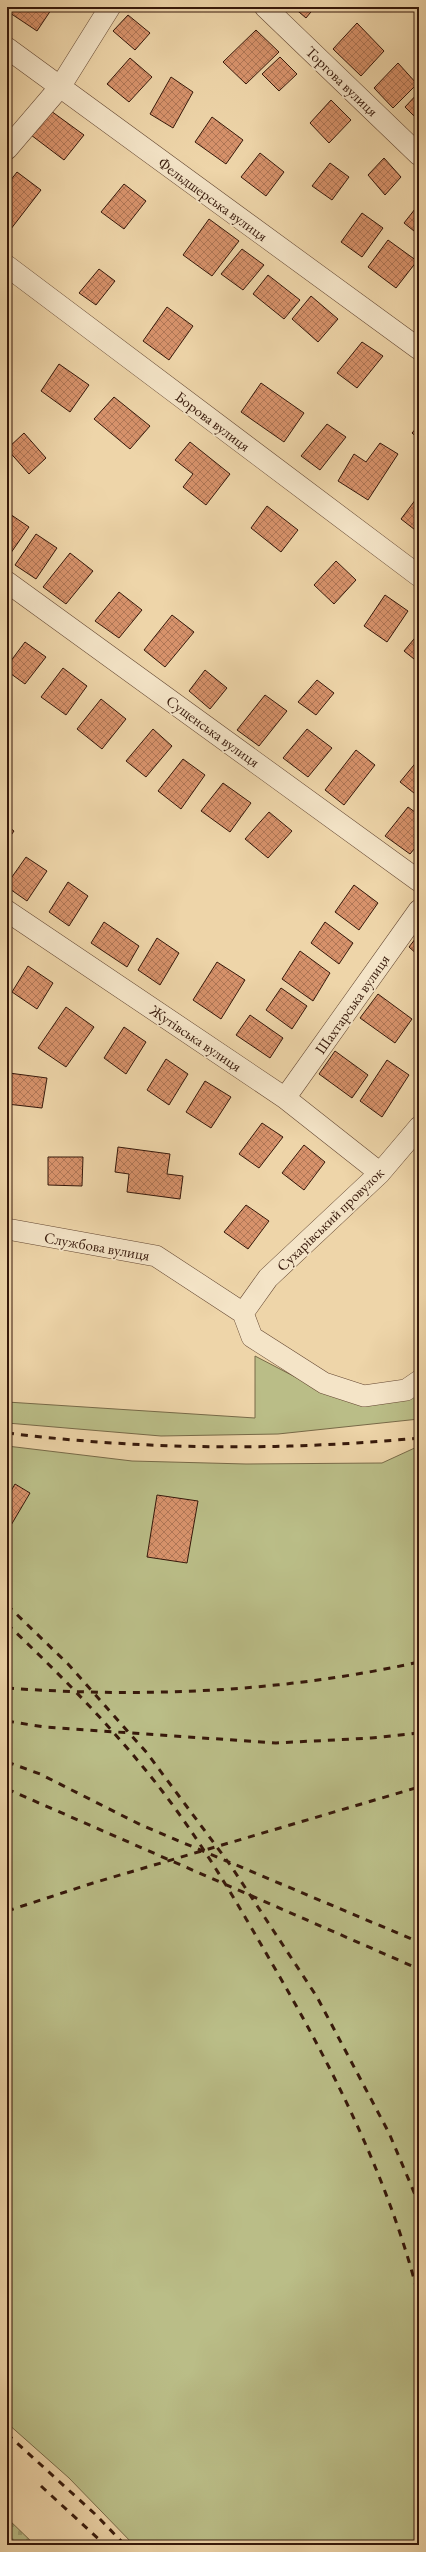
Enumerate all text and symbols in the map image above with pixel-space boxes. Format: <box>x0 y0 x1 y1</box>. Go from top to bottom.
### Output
street label: Торгова вулиця <box>302 42 382 121</box>
street label: Фельдшерська вулиця <box>155 153 272 245</box>
street label: Борова вулиця <box>172 387 254 455</box>
street label: Сущенська вулиця <box>163 691 264 771</box>
street label: Шахтарська вулиця <box>311 950 394 1058</box>
street label: Жутівська вулиця <box>146 1000 246 1076</box>
street label: Сухарівський провулок <box>272 1163 388 1275</box>
street label: Службова вулиця <box>43 1227 151 1265</box>

